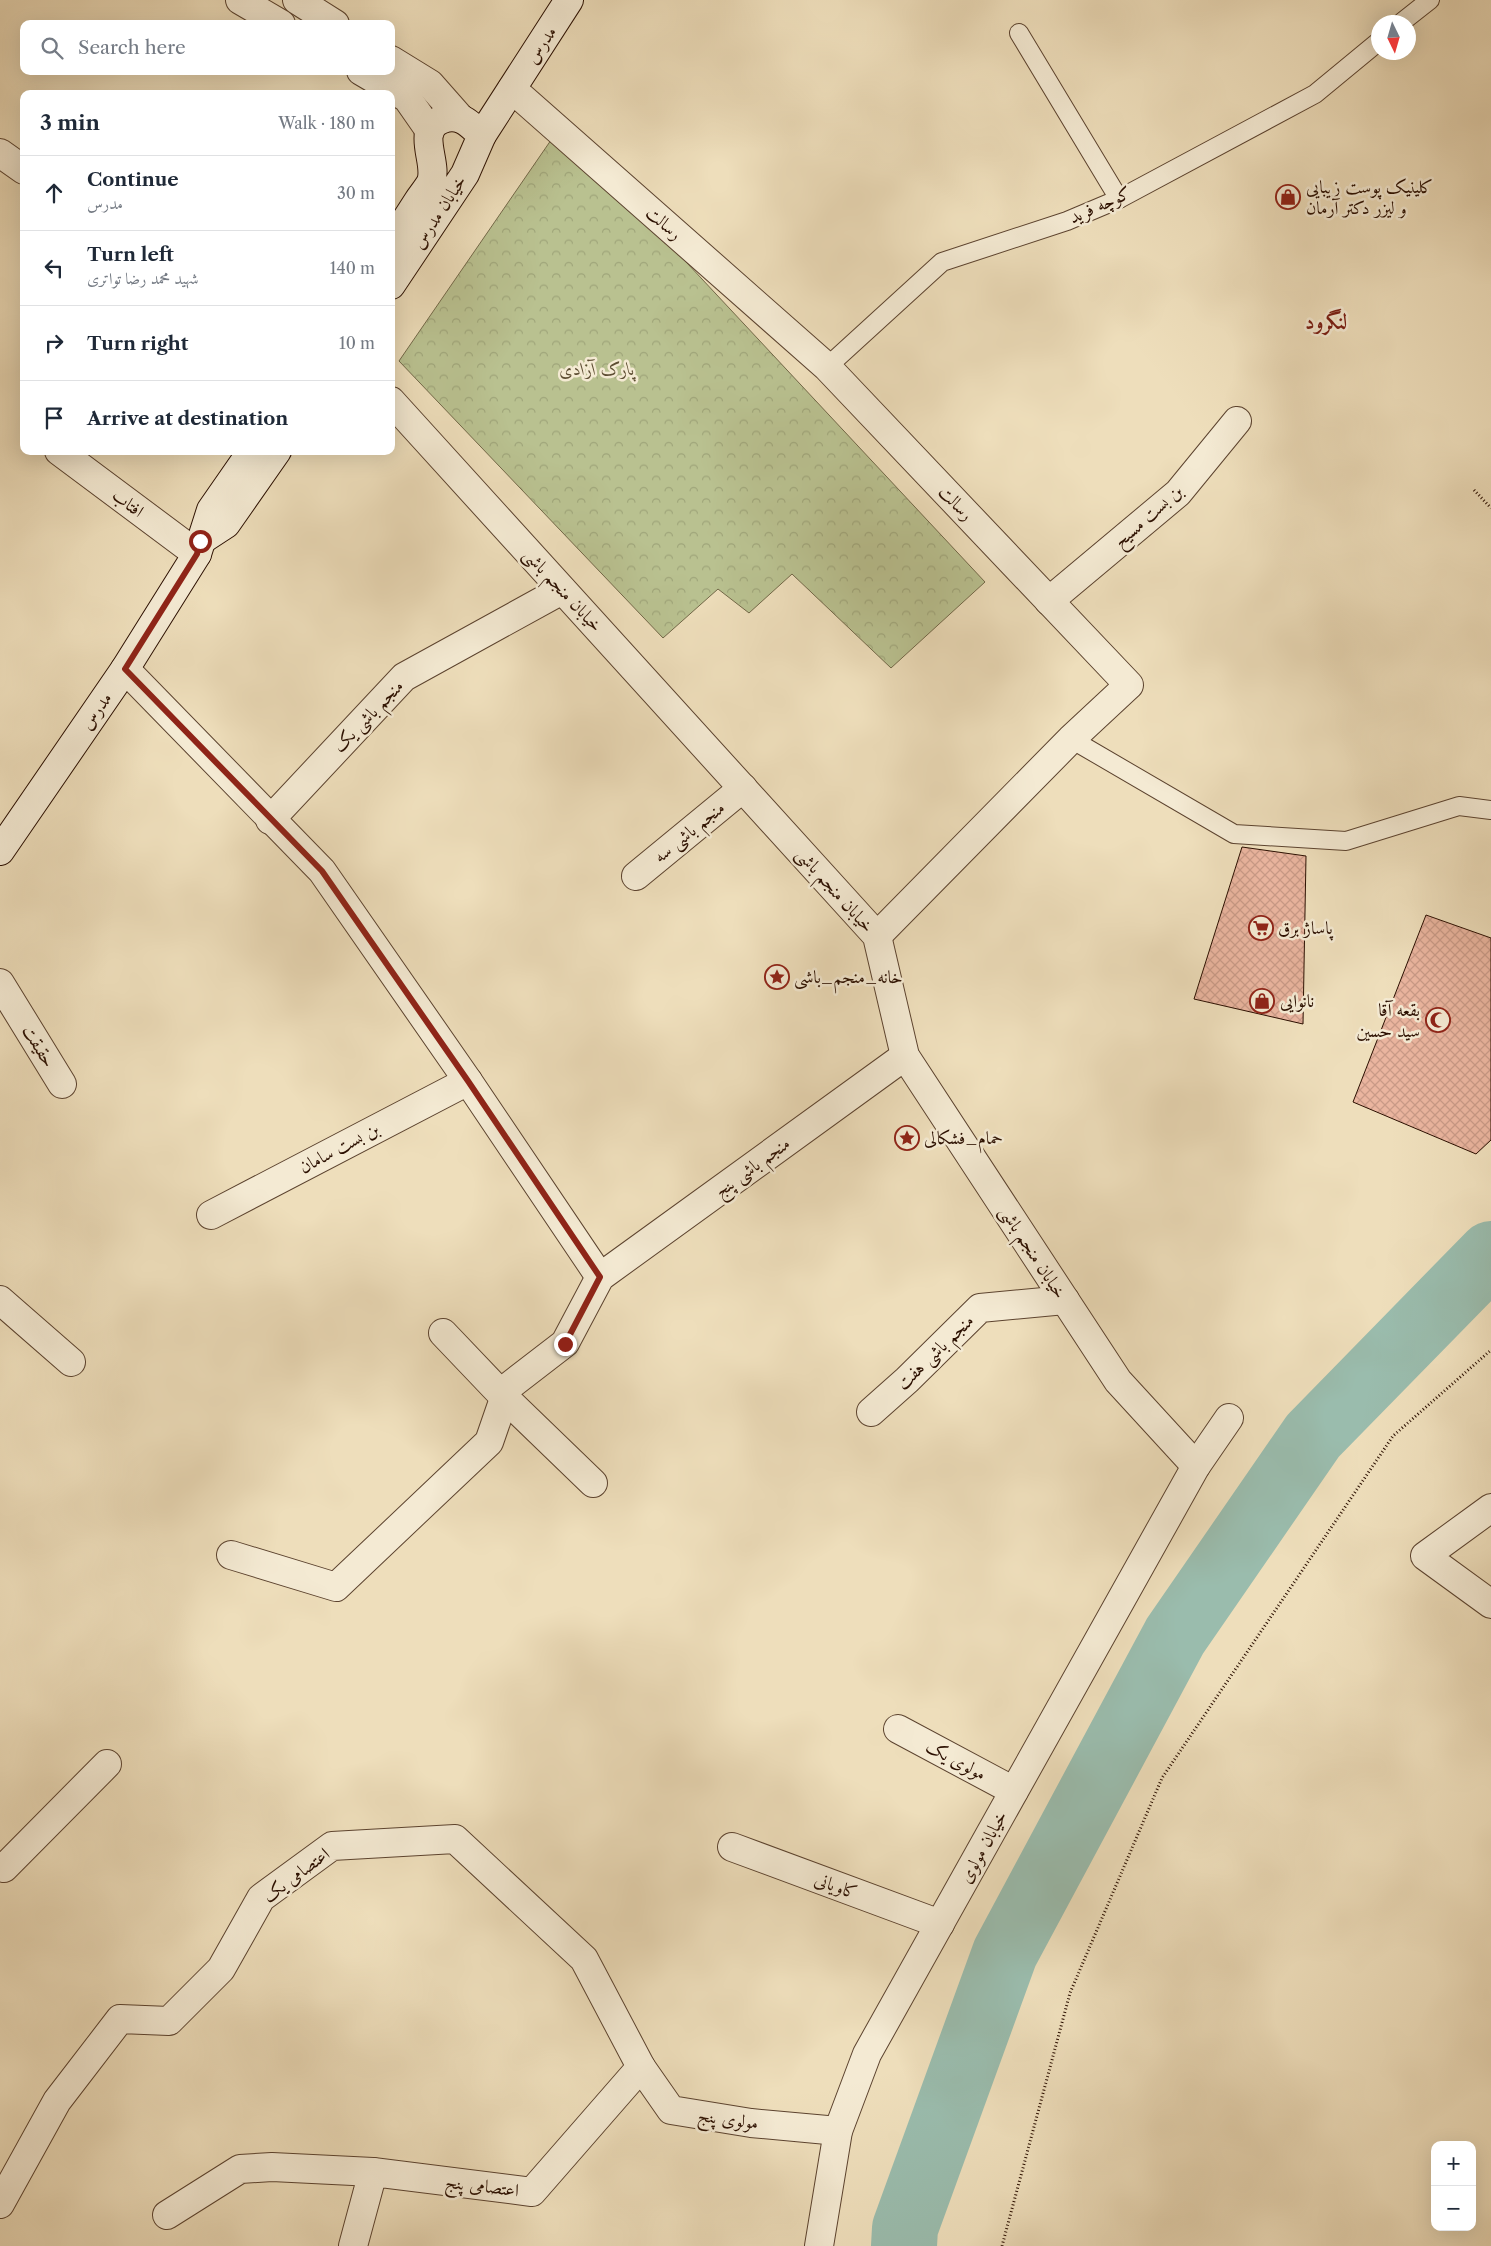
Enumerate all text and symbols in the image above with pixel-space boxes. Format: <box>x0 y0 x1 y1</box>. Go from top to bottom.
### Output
north arrow <box>1371 15 1416 60</box>
search box <box>20 20 395 75</box>
street label: مدرس <box>521 22 561 68</box>
icon: search <box>38 34 66 62</box>
text: Search here <box>78 36 186 59</box>
text: 3 min <box>40 110 100 135</box>
text: Walk · 180 m <box>278 113 375 133</box>
text: Continue <box>87 168 179 191</box>
street label: خیابان مدرس <box>407 171 471 253</box>
place label: کلینیک پوست زیبایی و لیزر دکتر آرمان <box>1306 176 1433 219</box>
icon: ahead <box>40 179 68 207</box>
street label: کوچه فرید <box>1066 182 1135 230</box>
text: 30 m <box>337 183 375 203</box>
shop icon: کلینیک پوست زیبایی و لیزر دکتر آرمان <box>1275 184 1301 210</box>
text: مدرس <box>87 193 123 213</box>
street label: رسالت <box>641 201 687 245</box>
text: Turn left <box>87 243 174 266</box>
icon: left <box>40 254 68 282</box>
text: 140 m <box>330 258 375 278</box>
text: شهید محمد رضا تواتری <box>87 268 199 288</box>
district label: لنگرود <box>1305 308 1347 336</box>
icon: right <box>40 329 68 357</box>
text: Turn right <box>87 332 188 355</box>
text: 10 m <box>339 333 375 353</box>
park label: پارک آزادی <box>559 358 636 382</box>
icon: arrive <box>40 404 68 432</box>
text: Arrive at destination <box>87 407 288 430</box>
street label: بن بست مسیح <box>1109 479 1191 556</box>
street label: رسالت <box>934 481 978 525</box>
street label: افتاب <box>108 484 148 522</box>
route start <box>189 530 212 553</box>
street label: خیابان منجم باشی <box>514 544 607 640</box>
street label: منجم باشی یک <box>328 675 412 761</box>
street label: مدرس <box>75 688 117 734</box>
street label: منجم باشی سه <box>649 797 733 872</box>
street label: خیابان منجم باشی <box>787 843 879 941</box>
supermarket icon: پاساژ برق <box>1248 915 1274 941</box>
place label: پاساژ برق <box>1278 917 1334 941</box>
place icon: خانه_منجم_باشی <box>764 964 790 990</box>
place label: خانه_منجم_باشی <box>794 966 903 994</box>
shop icon: نانوایی <box>1249 988 1275 1014</box>
place label: نانوایی <box>1280 990 1314 1013</box>
place label: بقعه آقا سید حسین <box>1356 999 1420 1042</box>
mosque icon: بقعه آقا سید حسین <box>1425 1007 1451 1033</box>
street label: حقیقت <box>18 1021 60 1071</box>
street label: بن بست سامان <box>295 1117 383 1178</box>
place icon: حمام_فشکالی <box>894 1125 920 1151</box>
place label: حمام_فشکالی <box>924 1127 1003 1154</box>
street label: منجم باشی پنج <box>710 1132 798 1207</box>
street label: خیابان منجم باشی <box>990 1201 1071 1306</box>
street label: منجم باشی هفت <box>892 1310 982 1399</box>
route end <box>554 1333 577 1356</box>
street label: مولوی یک <box>922 1735 990 1785</box>
street label: خیابان مولوی <box>954 1807 1012 1887</box>
street label: اعتصامی یک <box>258 1843 334 1907</box>
street label: کاویانی <box>812 1868 860 1904</box>
street label: مولوی پنج <box>696 2104 760 2139</box>
map controls <box>1431 2141 1476 2231</box>
button: + <box>1431 2141 1476 2186</box>
street label: اعتصامی پنج <box>443 2171 520 2206</box>
button: − <box>1431 2186 1476 2231</box>

